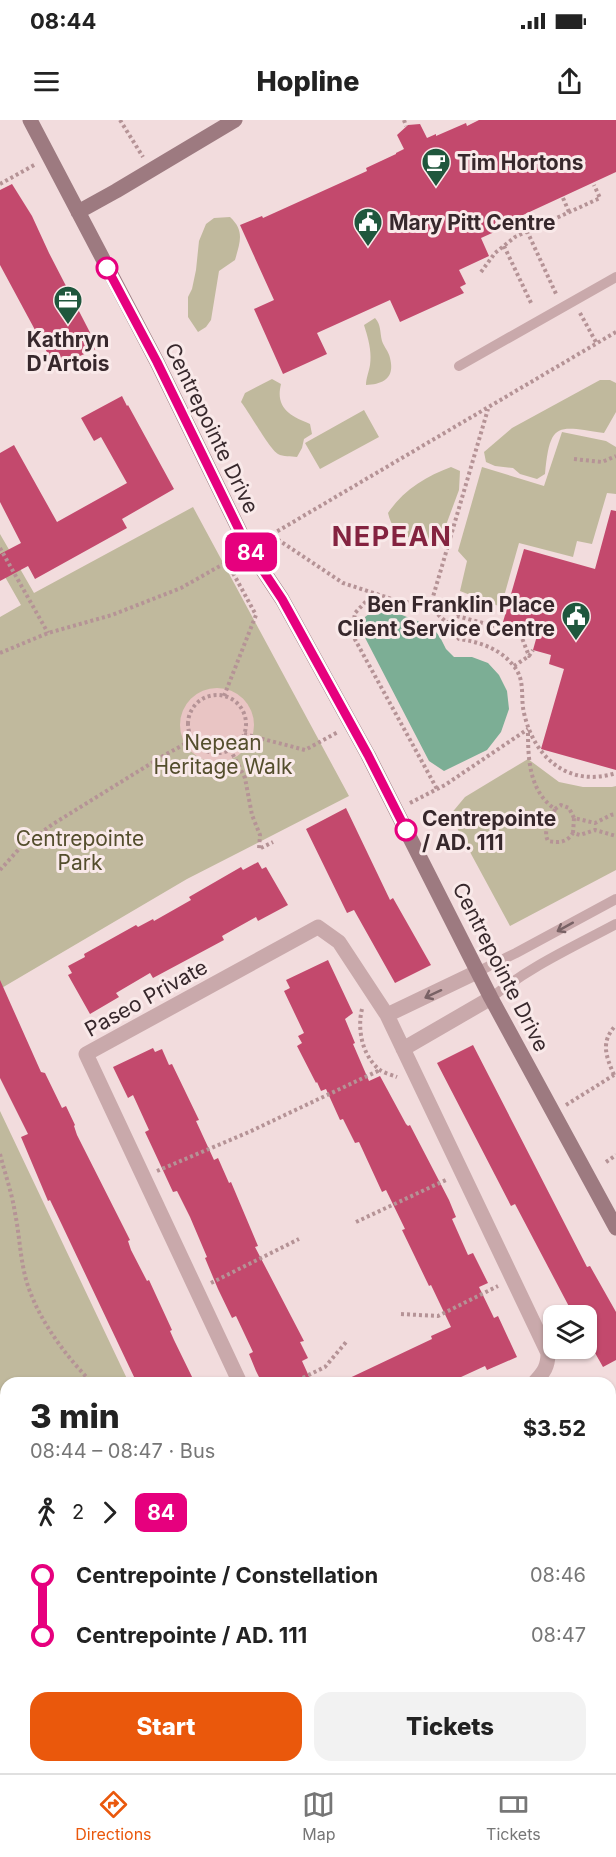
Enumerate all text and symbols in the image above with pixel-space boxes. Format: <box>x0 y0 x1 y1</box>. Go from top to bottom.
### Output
text: 08:44 <box>30 8 96 34</box>
icon: menu <box>30 65 63 98</box>
text: Hopline <box>257 65 359 98</box>
icon: share <box>553 65 586 98</box>
cafe icon: Tim Hortons <box>420 146 452 188</box>
place label: Tim Hortons <box>457 150 584 175</box>
public building icon: Mary Pitt Centre <box>352 206 384 248</box>
place label: Mary Pitt Centre <box>389 210 556 235</box>
unlabelled marker <box>96 257 118 279</box>
office icon: Kathryn D'Artois <box>52 284 84 326</box>
place label: Kathryn D'Artois <box>26 327 110 376</box>
street label: Centrepointe Drive <box>160 339 264 517</box>
district label: NEPEAN <box>332 520 452 553</box>
line badge: 84 <box>224 532 278 572</box>
text: 84 <box>237 540 265 565</box>
place label: Ben Franklin Place Client Service Centre <box>337 592 555 641</box>
public building icon: Ben Franklin Place Client Service Centre <box>560 600 592 642</box>
park label: Nepean Heritage Walk <box>154 730 293 779</box>
place label: Centrepointe / AD. 111 <box>422 806 556 855</box>
marker: Centrepointe / AD. 111 <box>395 819 417 841</box>
park label: Centrepointe Park <box>16 826 144 875</box>
street label: Centrepointe Drive <box>448 878 554 1056</box>
one-way arrow <box>556 922 574 933</box>
street label: Paseo Private <box>80 954 212 1042</box>
one-way arrow <box>425 988 443 1000</box>
map controls <box>543 1305 597 1359</box>
button: layers <box>543 1305 597 1359</box>
text: 3 min <box>30 1396 120 1436</box>
text: $3.52 <box>523 1415 586 1441</box>
text: 08:44 – 08:47 · Bus <box>30 1439 215 1463</box>
icon: walk <box>30 1496 63 1529</box>
icon: forward <box>93 1496 126 1529</box>
text: 2 <box>72 1500 84 1524</box>
text: 84 <box>147 1500 175 1525</box>
text: Centrepointe / Constellation <box>76 1562 378 1588</box>
text: 08:46 <box>530 1563 586 1587</box>
text: Centrepointe / AD. 111 <box>76 1622 307 1648</box>
text: 08:47 <box>531 1623 586 1647</box>
button: Start <box>30 1692 302 1761</box>
button: Tickets <box>314 1692 586 1761</box>
tab: Directions <box>75 1788 152 1844</box>
tab: Map <box>302 1788 335 1844</box>
tab: Tickets <box>486 1788 541 1844</box>

